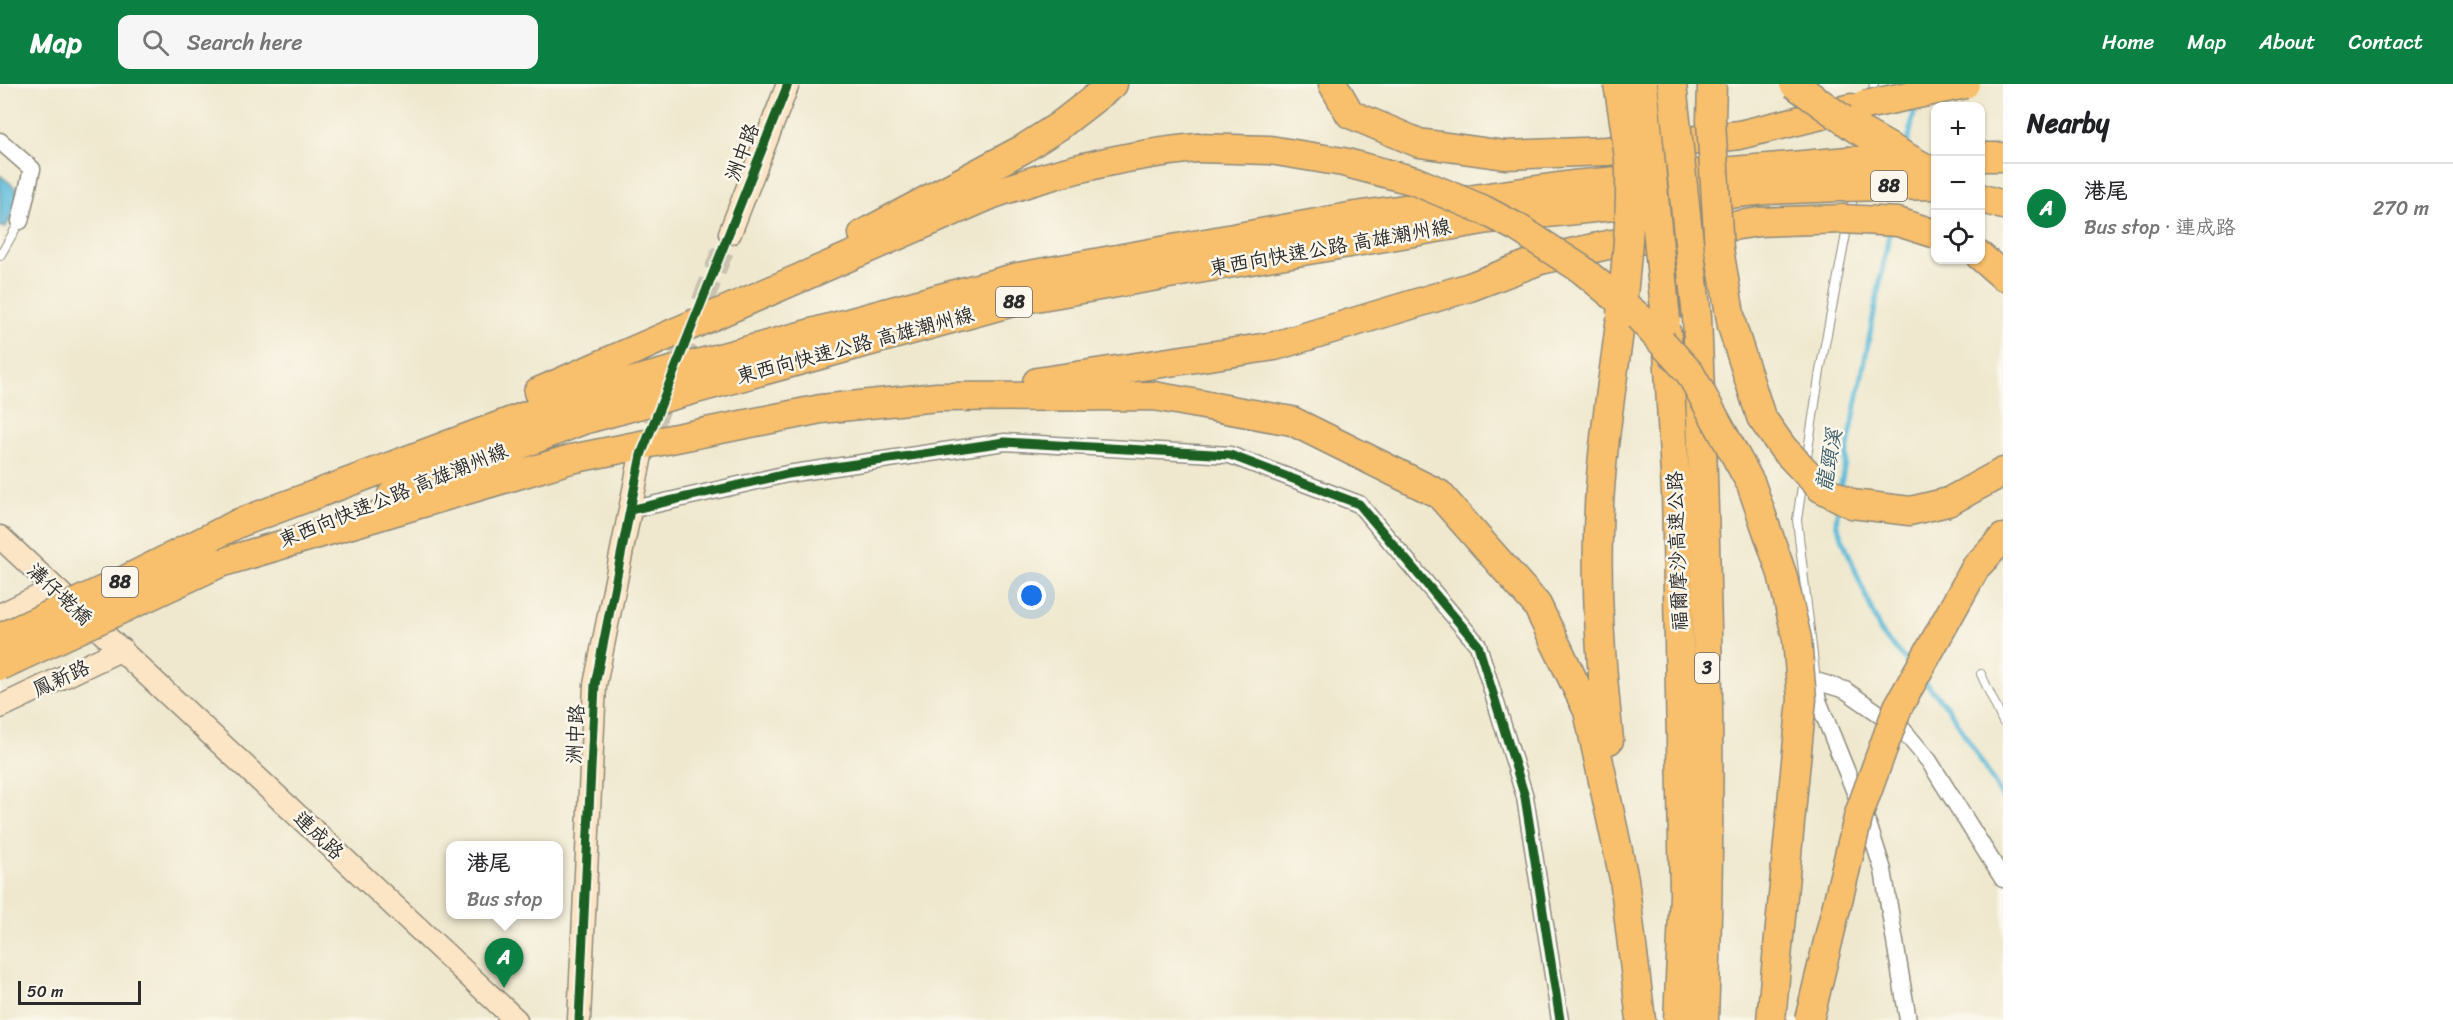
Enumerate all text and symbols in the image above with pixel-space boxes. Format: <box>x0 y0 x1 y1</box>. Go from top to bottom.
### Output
search box <box>118 15 538 69</box>
text: Map <box>30 18 82 67</box>
text: Search here <box>187 23 303 62</box>
text: Home <box>2102 23 2154 61</box>
text: Map <box>2187 23 2226 61</box>
text: About <box>2259 23 2316 61</box>
text: Contact <box>2349 23 2423 61</box>
icon: search <box>139 26 172 59</box>
text: Nearby <box>2027 100 2109 146</box>
map controls <box>1931 102 1985 264</box>
button: + <box>1931 102 1985 156</box>
street label: 洲中路 <box>715 117 770 186</box>
button: − <box>1931 156 1985 210</box>
road number: 88 <box>1871 171 1907 201</box>
text: 港尾 <box>2084 171 2128 210</box>
text: A <box>2040 191 2053 226</box>
text: 270 m <box>2373 191 2429 226</box>
street label: 東西向快速公路 高雄潮州線 <box>1206 209 1454 286</box>
button: locate <box>1931 210 1985 264</box>
text: Bus stop · 連成路 <box>2084 210 2235 245</box>
road number: 88 <box>996 287 1032 317</box>
street label: 東西向快速公路 高雄潮州線 <box>732 297 978 394</box>
water label: 龍頸溪 <box>1805 425 1853 494</box>
street label: 東西向快速公路 高雄潮州線 <box>273 433 513 558</box>
street label: 福爾摩沙高速公路 <box>1657 469 1698 632</box>
street label: 溝仔墘橋 <box>18 554 101 634</box>
road number: 88 <box>102 567 138 597</box>
your location <box>1017 581 1046 610</box>
street label: 鳳新路 <box>27 649 97 707</box>
road number: 3 <box>1695 653 1719 683</box>
street label: 洲中路 <box>556 702 595 765</box>
street label: 連成路 <box>285 802 353 869</box>
popup <box>446 841 563 919</box>
text: 港尾 <box>467 843 511 882</box>
text: Bus stop <box>467 882 542 917</box>
pin: A <box>484 938 524 988</box>
text: 50 m <box>27 977 63 1006</box>
scale bar <box>18 978 141 1006</box>

